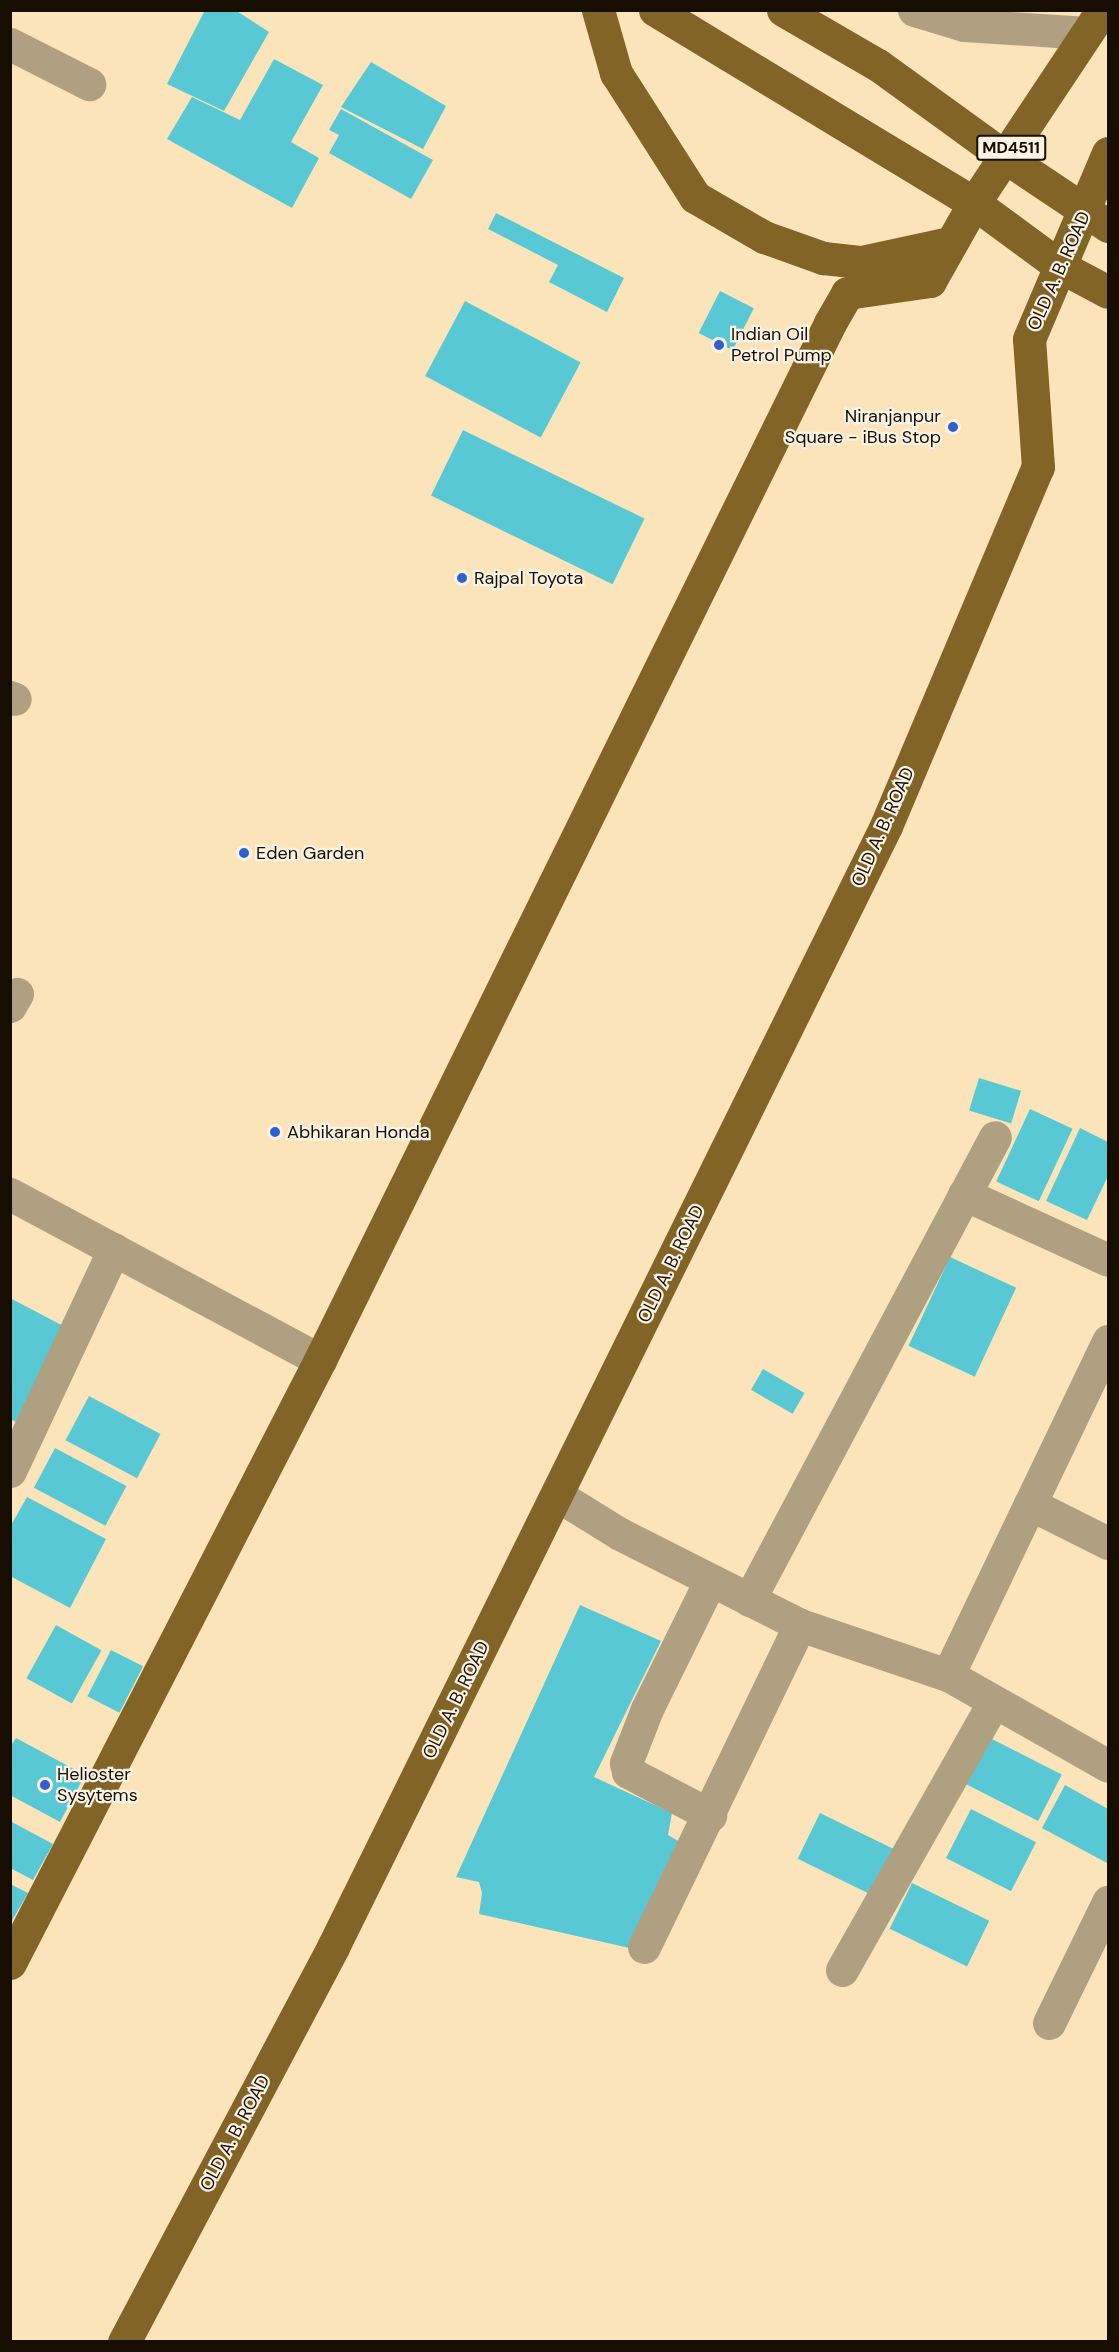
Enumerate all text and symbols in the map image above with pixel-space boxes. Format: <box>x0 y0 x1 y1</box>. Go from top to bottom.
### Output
road number: MD4511 <box>975 135 1047 161</box>
street label: OLD A. B. ROAD <box>1023 208 1095 334</box>
place label: Indian Oil Petrol Pump <box>731 324 832 366</box>
marker: Indian Oil Petrol Pump <box>712 338 726 352</box>
place label: Niranjanpur Square - iBus Stop <box>785 406 941 448</box>
marker: Niranjanpur Square - iBus Stop <box>946 420 960 434</box>
place label: Rajpal Toyota <box>474 567 583 589</box>
marker: Rajpal Toyota <box>455 571 469 585</box>
street label: OLD A. B. ROAD <box>847 764 919 890</box>
place label: Eden Garden <box>256 842 364 864</box>
marker: Eden Garden <box>237 846 251 860</box>
place label: Abhikaran Honda <box>287 1121 430 1143</box>
marker: Abhikaran Honda <box>268 1125 282 1139</box>
street label: OLD A. B. ROAD <box>633 1202 709 1326</box>
street label: OLD A. B. ROAD <box>418 1638 494 1762</box>
place label: Helioster Sysytems <box>57 1764 138 1806</box>
marker: Helioster Sysytems <box>38 1778 52 1792</box>
street label: OLD A. B. ROAD <box>195 2071 275 2195</box>

